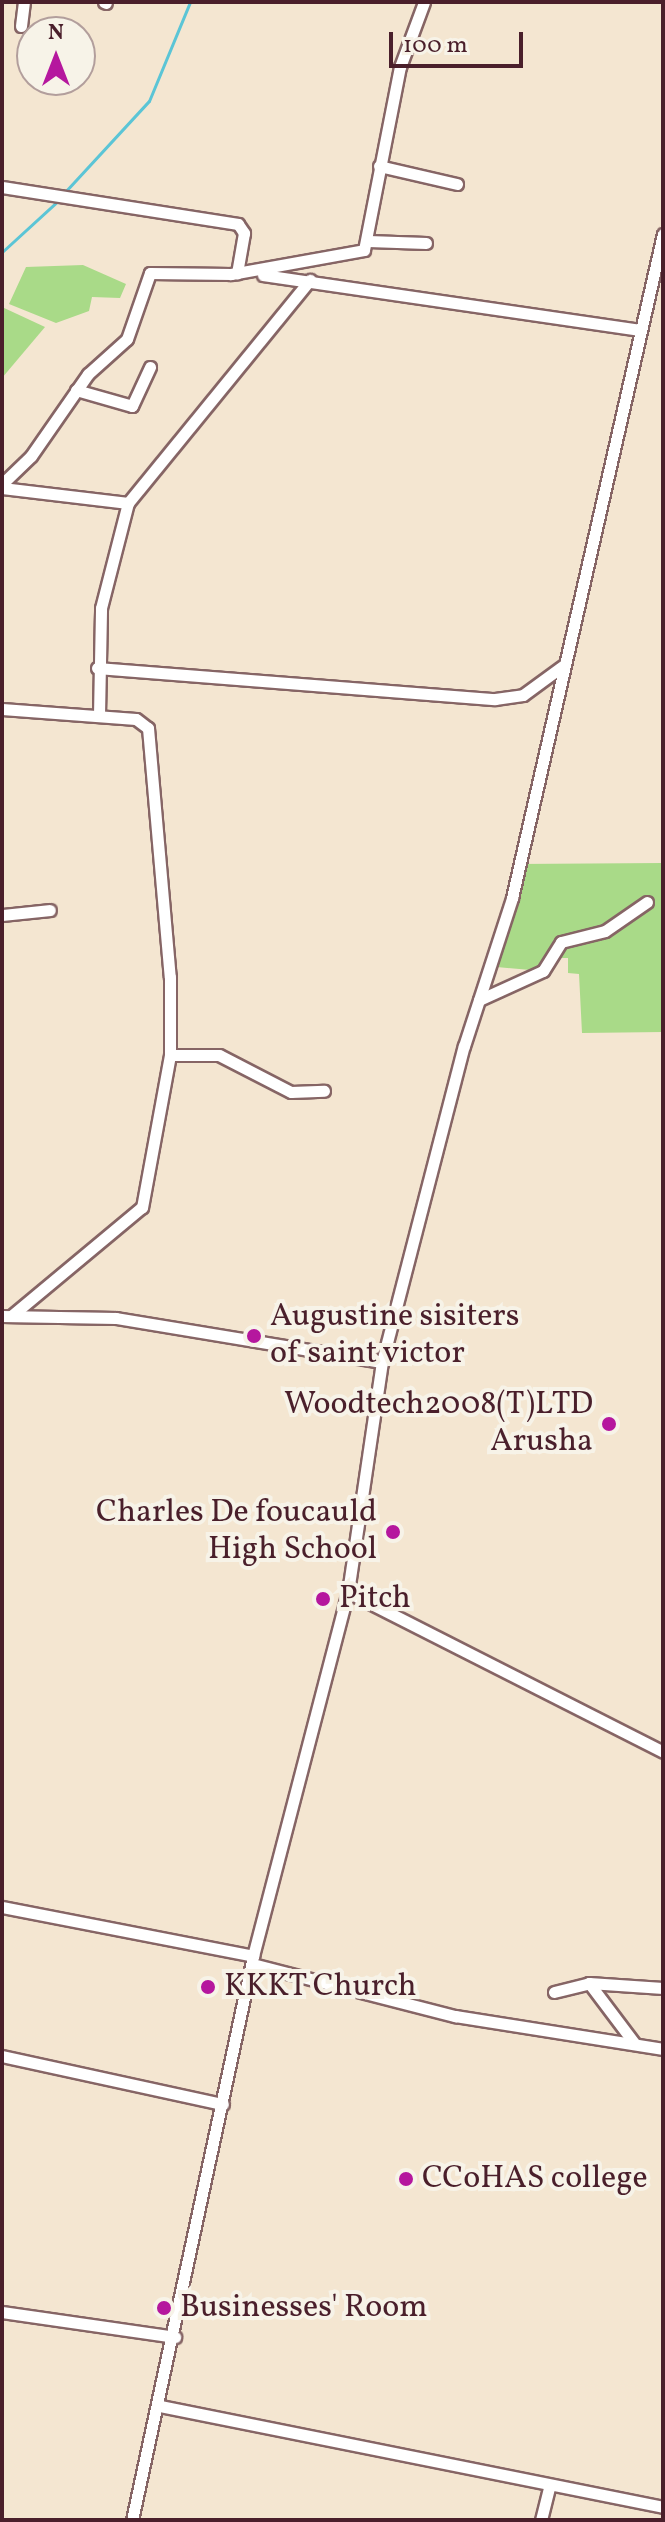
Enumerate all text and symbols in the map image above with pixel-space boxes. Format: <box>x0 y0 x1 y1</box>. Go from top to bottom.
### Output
north arrow <box>16 16 96 96</box>
scale bar <box>393 16 527 66</box>
text: N <box>48 18 64 49</box>
text: 100 m <box>403 29 468 63</box>
place label: Augustine sisiters of saint victor <box>270 1299 519 1374</box>
marker: Augustine sisiters of saint victor <box>245 1327 263 1345</box>
place label: Woodtech2008(T)LTD Arusha <box>284 1387 593 1462</box>
marker: Woodtech2008(T)LTD Arusha <box>600 1415 618 1433</box>
place label: Charles De foucauld High School <box>96 1495 377 1570</box>
marker: Charles De foucauld High School <box>384 1523 402 1541</box>
place label: Pitch <box>339 1580 411 1618</box>
marker: Pitch <box>314 1590 332 1608</box>
place label: KKKT Church <box>224 1968 418 2006</box>
marker: KKKT Church <box>199 1978 217 1996</box>
place label: CCoHAS college <box>422 2160 648 2198</box>
marker: CCoHAS college <box>397 2170 415 2188</box>
place label: Businesses' Room <box>180 2289 428 2327</box>
marker: Businesses' Room <box>155 2299 173 2317</box>

